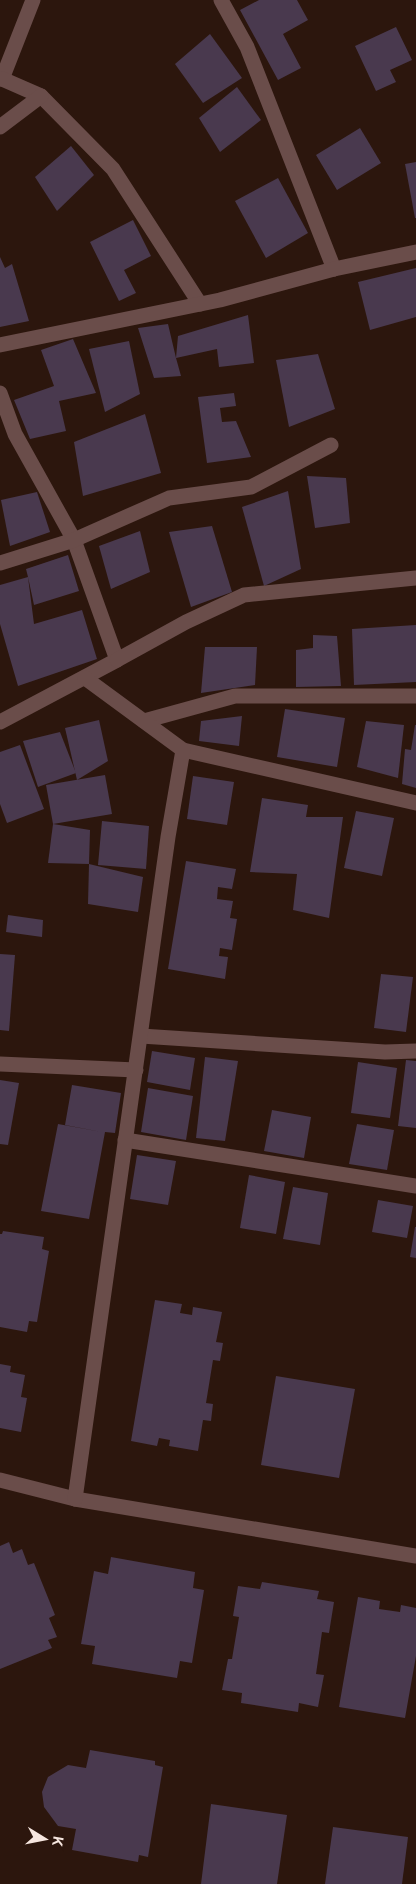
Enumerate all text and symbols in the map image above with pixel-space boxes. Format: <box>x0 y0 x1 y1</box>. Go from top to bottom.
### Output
north arrow <box>20 1814 70 1864</box>
text: K <box>49 1835 68 1848</box>

